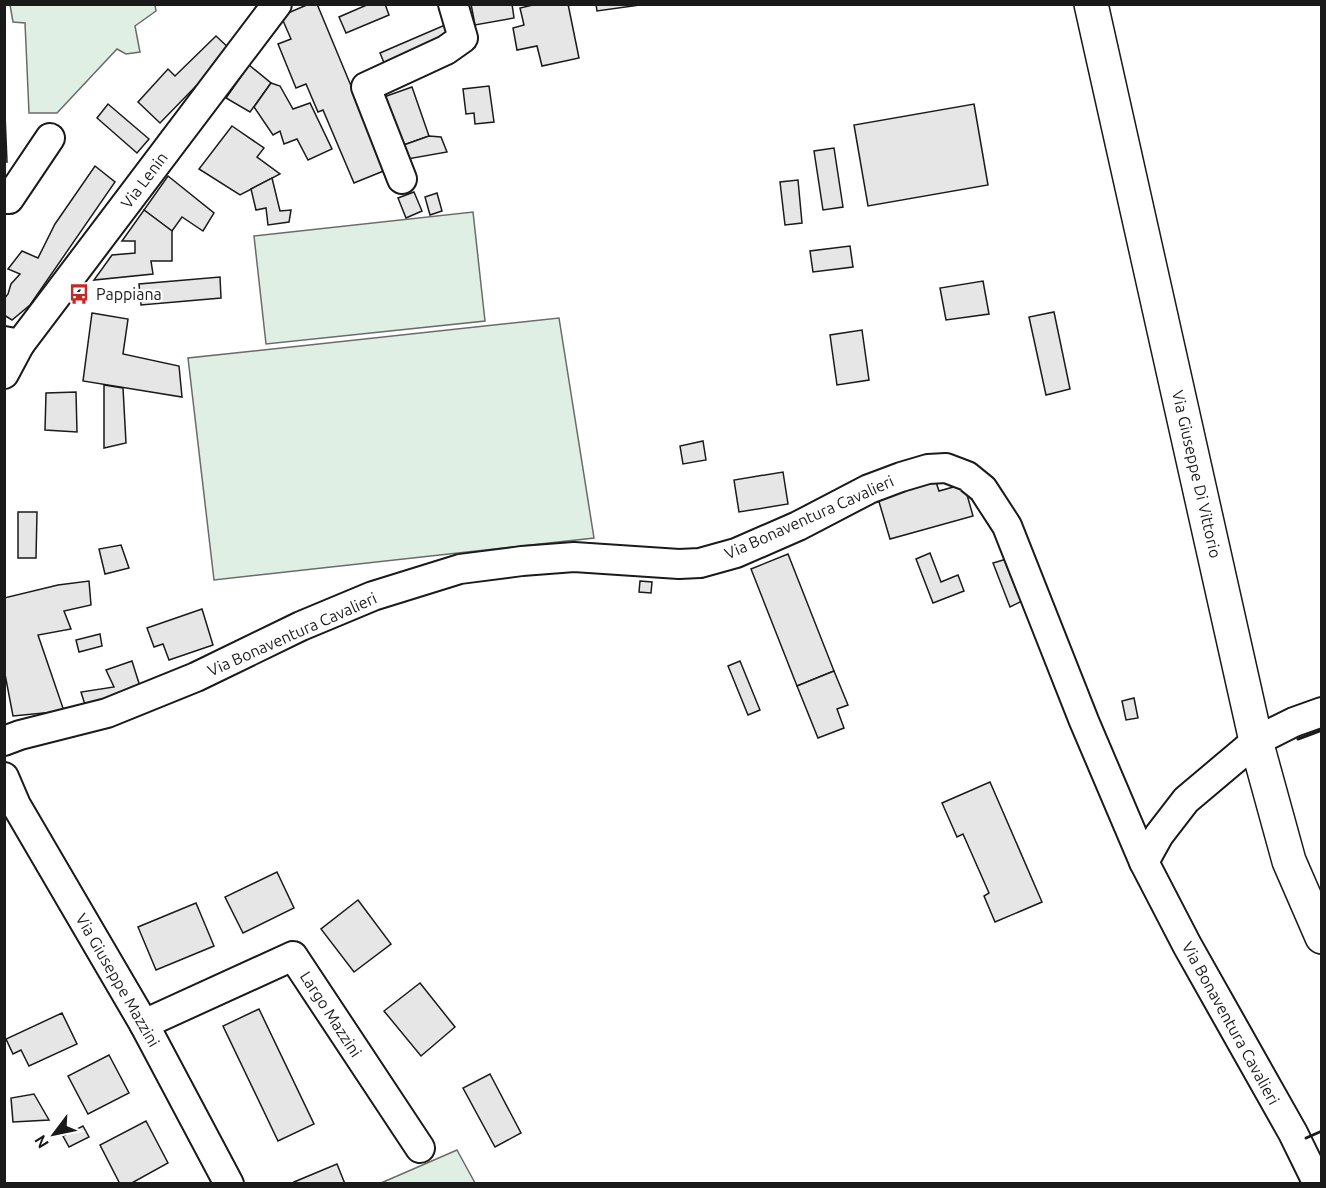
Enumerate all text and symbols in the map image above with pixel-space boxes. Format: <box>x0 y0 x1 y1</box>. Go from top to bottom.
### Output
street label: Via Lenin <box>117 148 171 212</box>
bus stop icon: Pappiana <box>67 282 91 306</box>
place label: Pappiana <box>96 285 162 303</box>
street label: Via Giuseppe Di Vittorio <box>1169 388 1225 560</box>
street label: Via Bonaventura Cavalieri <box>722 471 896 563</box>
street label: Via Bonaventura Cavalieri <box>205 588 379 680</box>
street label: Via Giuseppe Mazzini <box>72 910 164 1050</box>
street label: Via Bonaventura Cavalieri <box>1179 938 1283 1108</box>
street label: Largo Mazzini <box>297 968 365 1060</box>
north arrow <box>24 1104 84 1164</box>
text: N <box>30 1132 52 1152</box>

